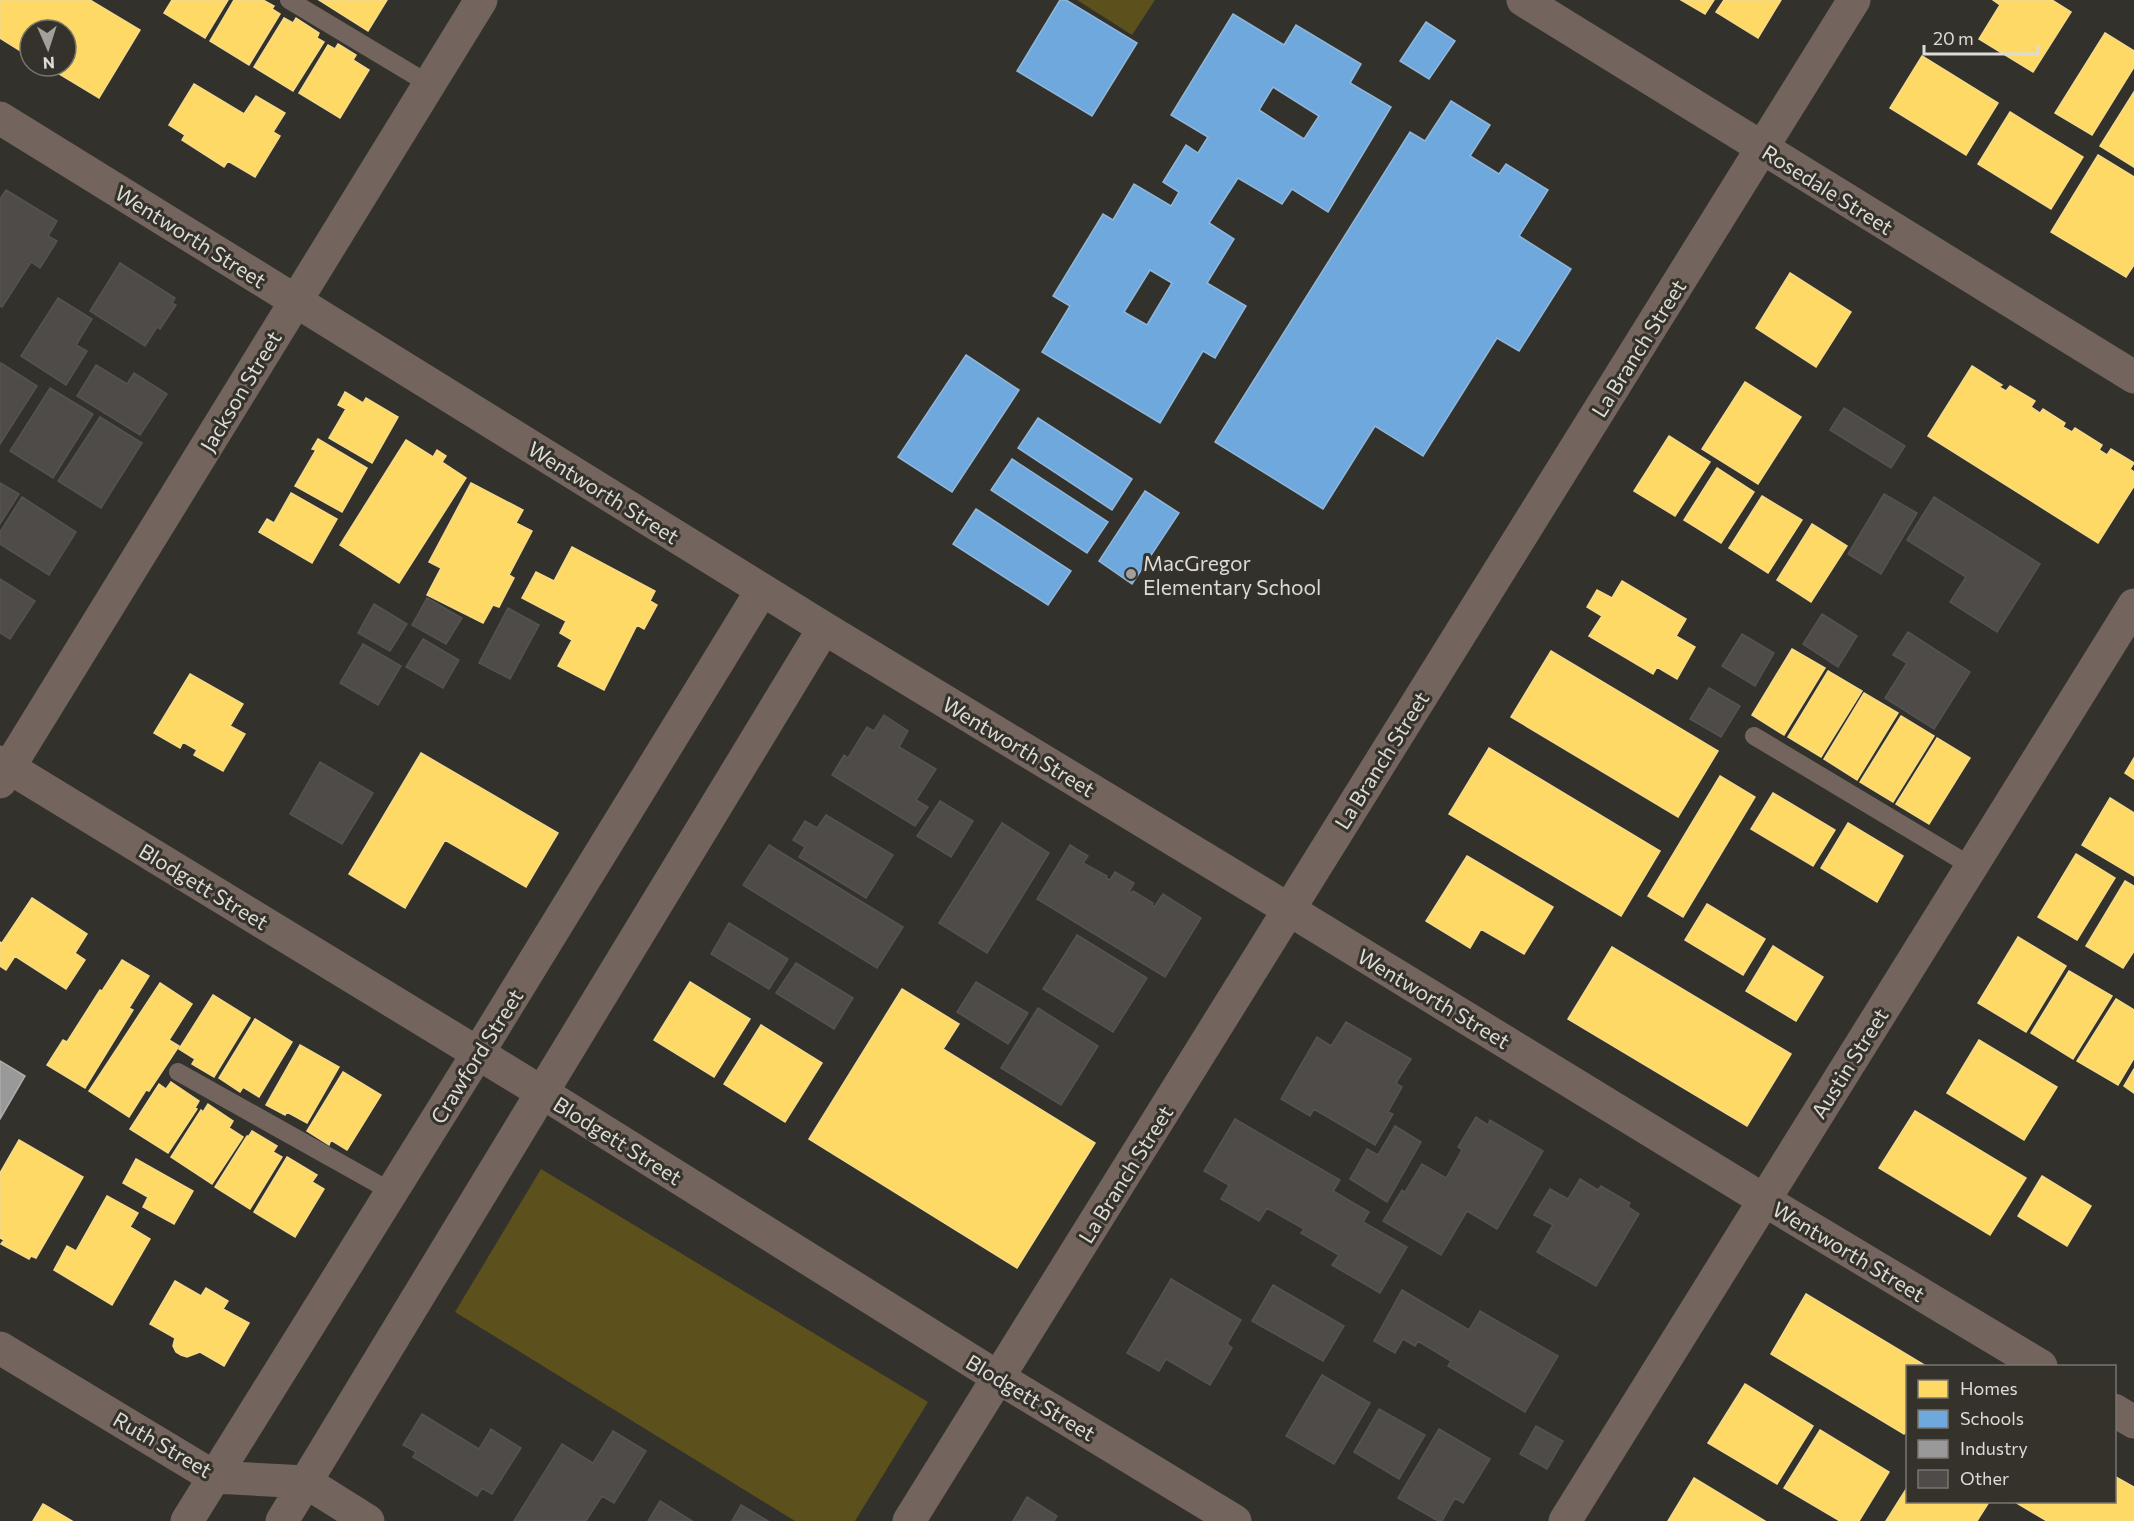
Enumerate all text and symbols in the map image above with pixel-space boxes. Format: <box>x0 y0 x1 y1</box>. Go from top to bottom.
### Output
north arrow <box>18 18 78 78</box>
scale bar <box>1924 18 2038 56</box>
text: 20 m <box>1933 27 1974 49</box>
text: N <box>42 54 55 73</box>
street label: Rosedale Street <box>1758 139 1898 239</box>
street label: Wentworth Street <box>111 180 271 292</box>
street label: La Branch Street <box>1586 275 1690 421</box>
street label: Jackson Street <box>194 326 286 456</box>
street label: Wentworth Street <box>524 436 684 548</box>
place label: MacGregor Elementary School <box>1143 550 1321 599</box>
marker: MacGregor Elementary School <box>1124 567 1138 581</box>
street label: La Branch Street <box>1329 687 1433 833</box>
street label: Wentworth Street <box>938 691 1100 801</box>
street label: Blodgett Street <box>135 838 273 934</box>
street label: Wentworth Street <box>1353 943 1515 1053</box>
street label: Crawford Street <box>425 984 527 1128</box>
street label: Austin Street <box>1805 1003 1893 1123</box>
street label: Blodgett Street <box>549 1091 687 1189</box>
street label: La Branch Street <box>1073 1101 1177 1247</box>
street label: Wentworth Street <box>1768 1196 1930 1306</box>
street label: Blodgett Street <box>962 1349 1100 1445</box>
legend <box>1906 1365 2116 1503</box>
text: Homes <box>1960 1377 2018 1399</box>
street label: Ruth Street <box>109 1406 217 1482</box>
text: Schools <box>1960 1407 2024 1429</box>
text: Industry <box>1960 1437 2028 1459</box>
text: Other <box>1960 1467 2009 1489</box>

